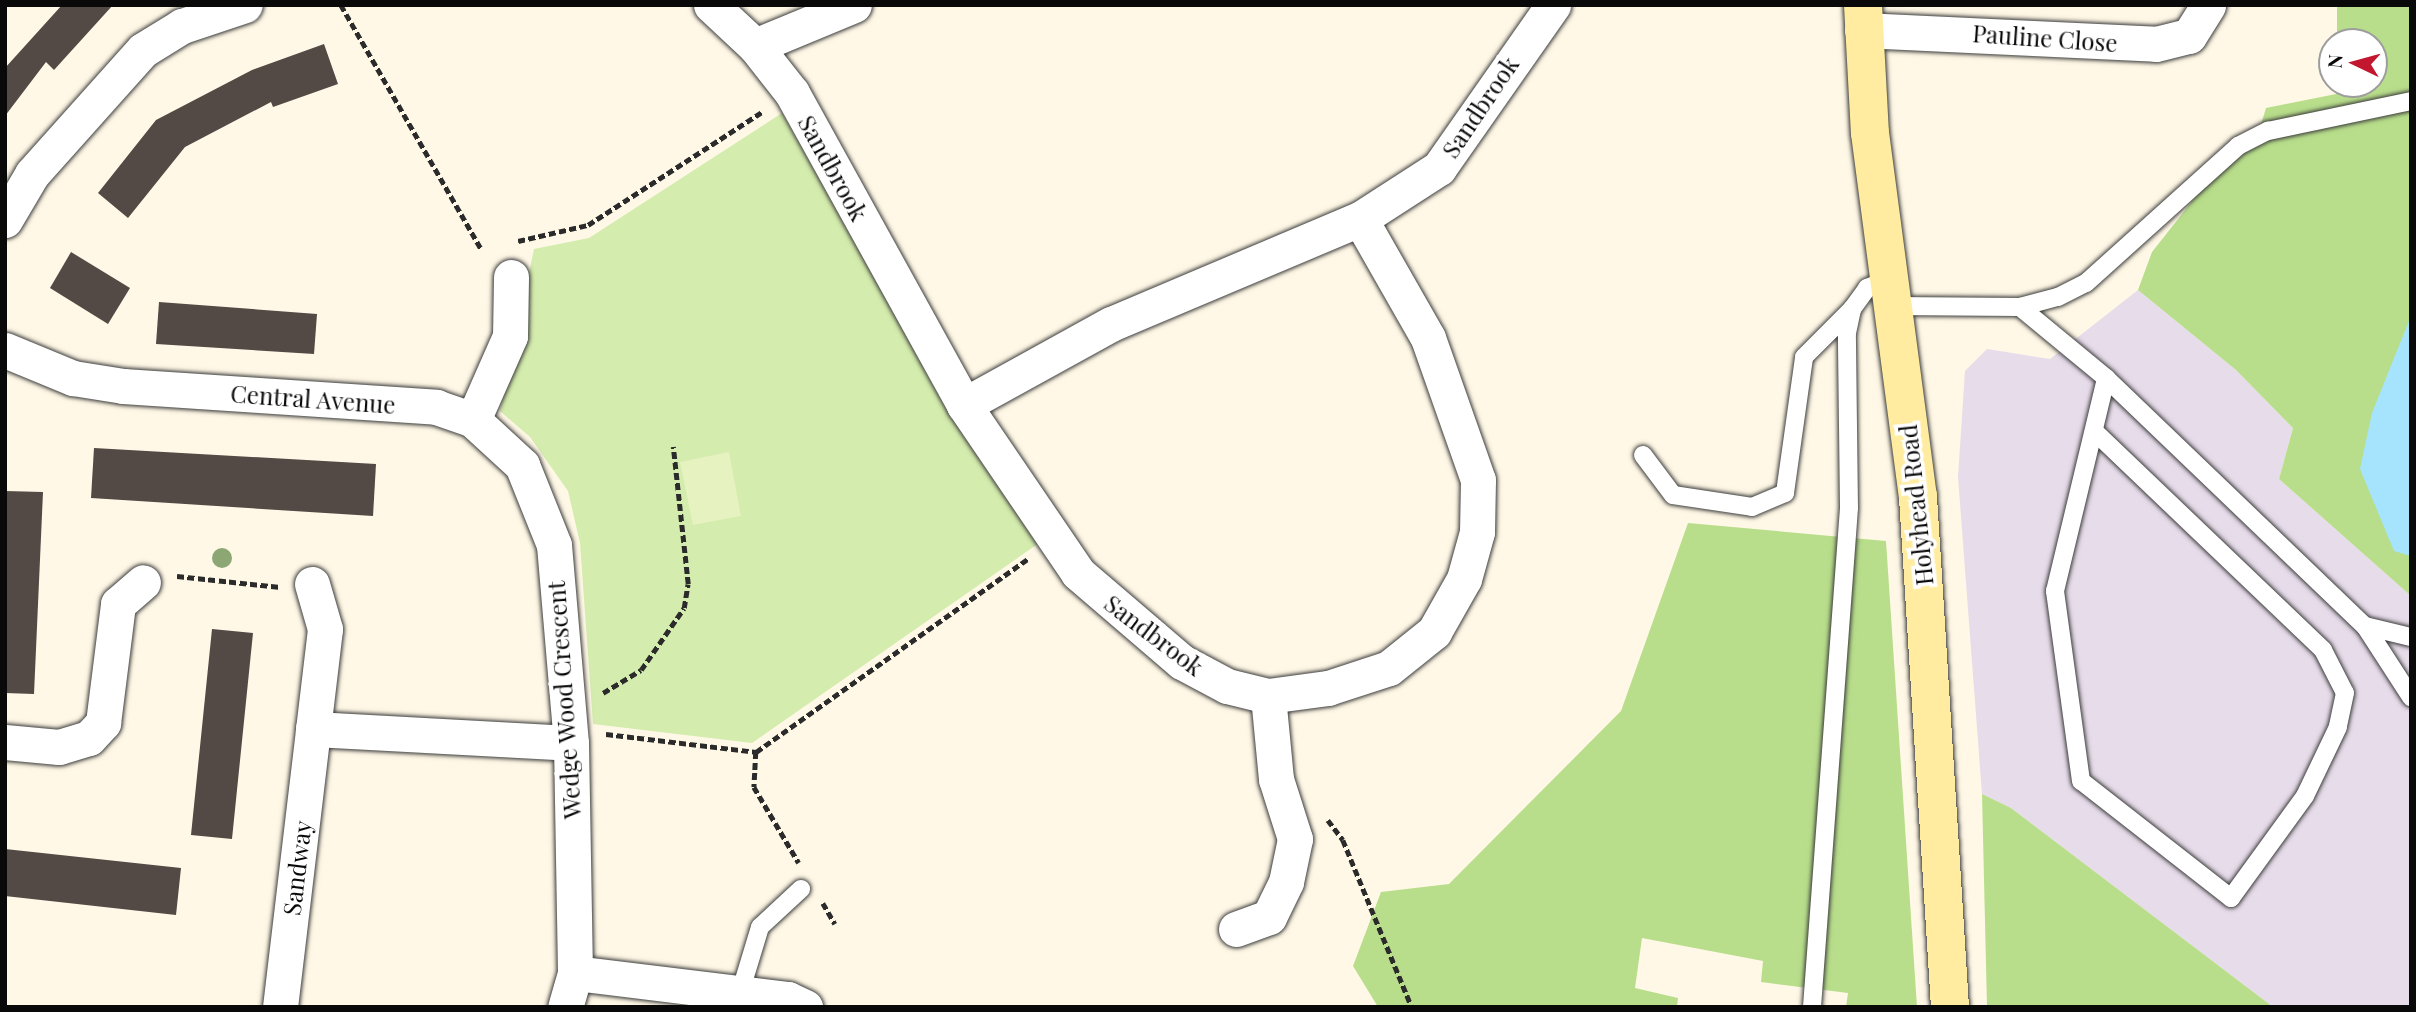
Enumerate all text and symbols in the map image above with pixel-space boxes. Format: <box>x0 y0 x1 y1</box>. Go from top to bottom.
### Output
street label: Pauline Close <box>1972 19 2118 57</box>
north arrow <box>2318 28 2388 98</box>
street label: Sandbrook <box>1436 51 1524 163</box>
text: N <box>2321 53 2348 69</box>
street label: Sandbrook <box>792 110 874 226</box>
street label: Central Avenue <box>229 379 397 419</box>
street label: Holyhead Road <box>1893 423 1939 587</box>
street label: Wedge Wood Crescent <box>541 580 587 820</box>
street label: Sandbrook <box>1099 589 1209 681</box>
street label: Sandway <box>277 819 317 917</box>

